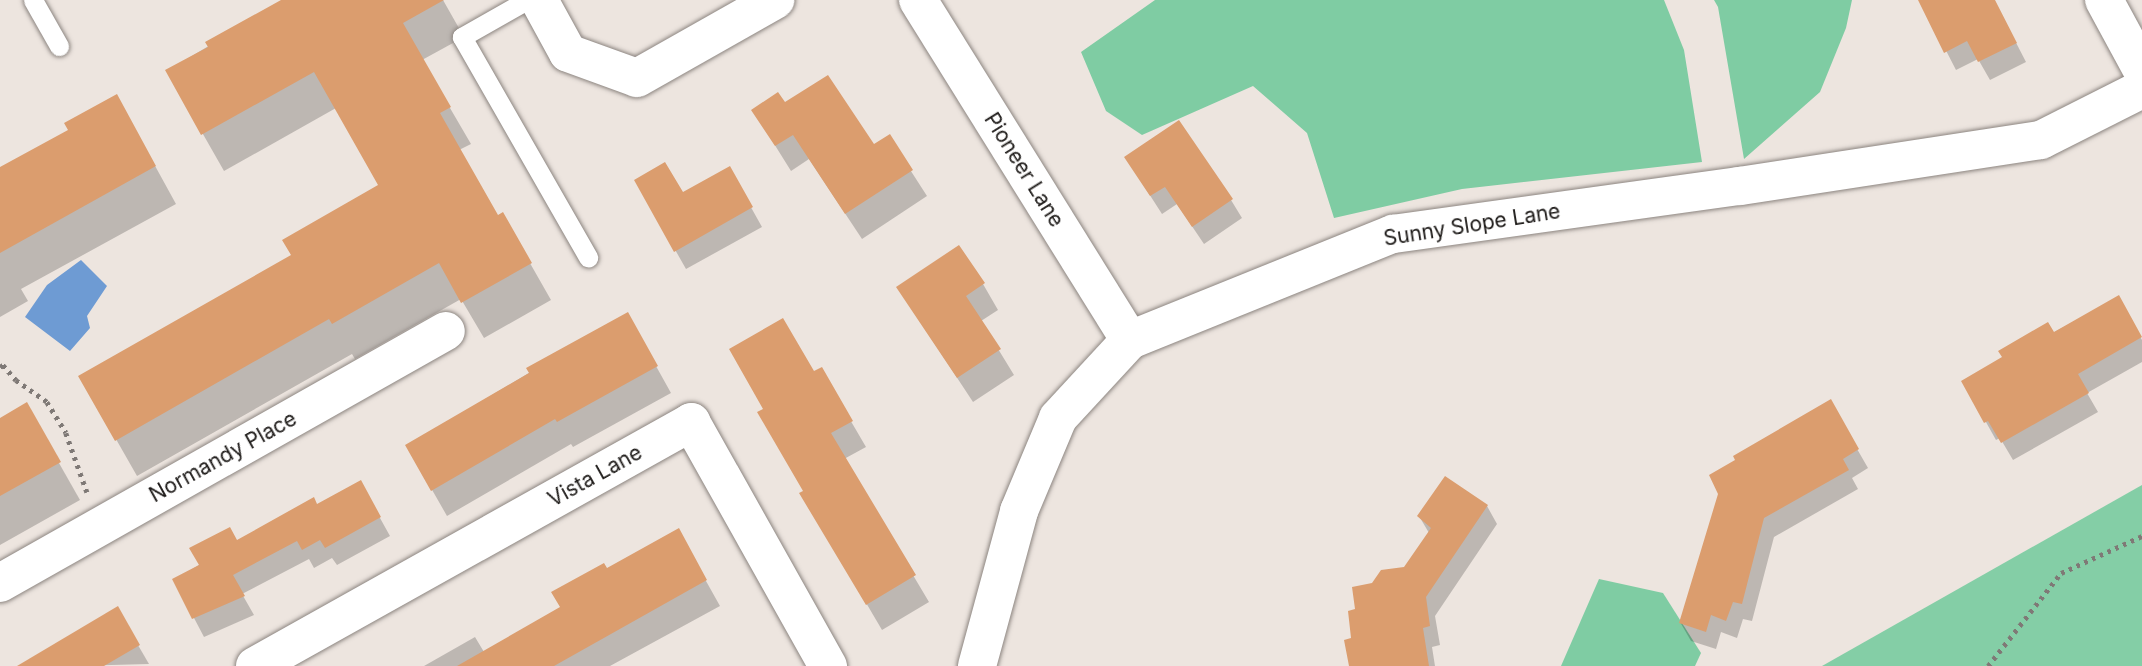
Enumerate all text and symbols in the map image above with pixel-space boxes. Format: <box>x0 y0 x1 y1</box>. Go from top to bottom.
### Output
street label: Pioneer Lane <box>979 108 1069 232</box>
street label: Sunny Slope Lane <box>1382 199 1562 251</box>
street label: Normandy Place <box>145 406 301 508</box>
street label: Vista Lane <box>544 440 646 512</box>

